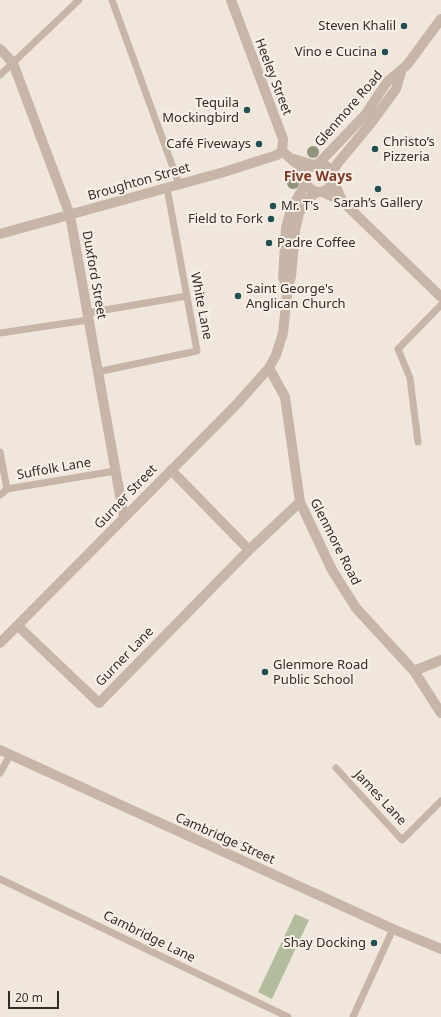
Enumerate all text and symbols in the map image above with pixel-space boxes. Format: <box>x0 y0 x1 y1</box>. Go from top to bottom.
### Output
place label: Steven Khalil <box>318 18 396 34</box>
marker: Steven Khalil <box>399 21 409 31</box>
street label: Heeley Street <box>251 36 295 118</box>
place label: Vino e Cucina <box>295 44 377 60</box>
marker: Vino e Cucina <box>380 47 390 57</box>
street label: Glenmore Road <box>312 68 386 150</box>
place label: Tequila Mockingbird <box>162 95 239 126</box>
marker: Tequila Mockingbird <box>242 105 252 115</box>
place label: Christo’s Pizzeria <box>383 134 435 165</box>
place label: Café Fiveways <box>166 136 251 152</box>
marker: Café Fiveways <box>254 139 264 149</box>
marker: Christo’s Pizzeria <box>370 144 380 154</box>
street label: Broughton Street <box>86 160 192 204</box>
district label: Five Ways <box>284 169 352 185</box>
marker: Sarah’s Gallery <box>373 184 383 194</box>
place label: Sarah’s Gallery <box>333 195 423 211</box>
place label: Mr. T's <box>281 198 319 214</box>
marker: Mr. T's <box>268 201 278 211</box>
place label: Field to Fork <box>188 211 263 227</box>
marker: Field to Fork <box>266 214 276 224</box>
street label: Duxford Street <box>79 230 109 320</box>
place label: Padre Coffee <box>277 235 356 251</box>
marker: Padre Coffee <box>264 238 274 248</box>
street label: White Lane <box>187 271 215 341</box>
place label: Saint George's Anglican Church <box>246 281 346 312</box>
marker: Saint George's Anglican Church <box>233 291 243 301</box>
street label: Suffolk Lane <box>16 455 92 483</box>
street label: Gurner Street <box>91 462 161 532</box>
street label: Glenmore Road <box>306 496 364 588</box>
street label: Gurner Lane <box>93 624 157 690</box>
place label: Glenmore Road Public School <box>273 657 368 688</box>
marker: Glenmore Road Public School <box>260 667 270 677</box>
street label: James Lane <box>351 767 409 829</box>
street label: Cambridge Street <box>173 810 277 868</box>
street label: Cambridge Lane <box>100 908 198 966</box>
place label: Shay Docking <box>284 935 366 951</box>
marker: Shay Docking <box>369 938 379 948</box>
scale bar <box>10 983 61 1009</box>
text: 20 m <box>15 989 43 1006</box>

